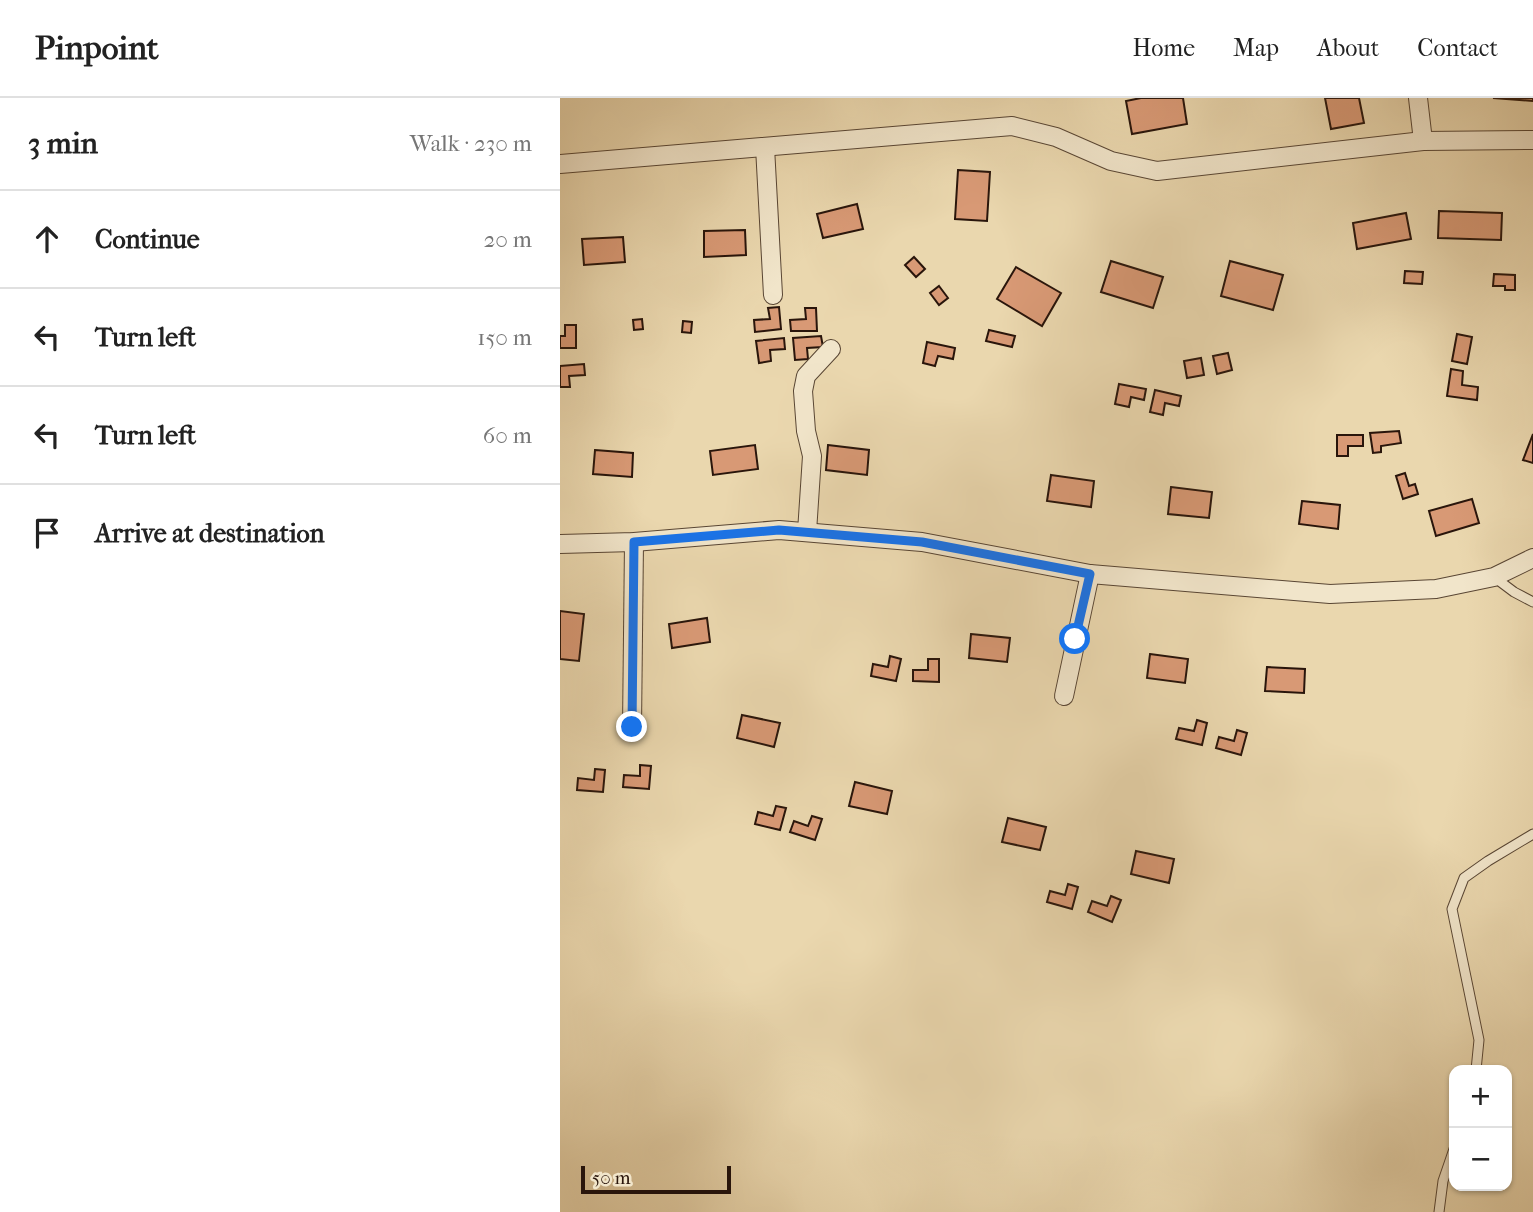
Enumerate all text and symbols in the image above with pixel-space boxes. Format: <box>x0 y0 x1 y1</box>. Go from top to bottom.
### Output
text: Pinpoint <box>35 29 159 68</box>
text: Home <box>1133 34 1195 62</box>
text: Map <box>1233 34 1279 62</box>
text: About <box>1317 34 1379 62</box>
text: Contact <box>1417 34 1498 62</box>
text: 3 min <box>28 126 98 161</box>
text: Walk · 230 m <box>410 130 532 157</box>
icon: ahead <box>28 220 66 258</box>
text: Continue <box>95 224 200 255</box>
text: 20 m <box>483 226 532 253</box>
icon: left <box>28 318 66 356</box>
text: Turn left <box>95 322 196 353</box>
text: 150 m <box>477 324 532 351</box>
icon: left <box>28 416 66 454</box>
text: Turn left <box>95 420 196 451</box>
text: 60 m <box>483 422 532 449</box>
icon: arrive <box>28 514 66 552</box>
text: Arrive at destination <box>95 518 325 549</box>
route start <box>1059 623 1090 654</box>
route end <box>616 711 647 742</box>
map controls <box>1449 1065 1512 1191</box>
button: + <box>1449 1065 1512 1128</box>
button: − <box>1449 1128 1512 1191</box>
scale bar <box>581 1163 732 1195</box>
text: 50 m <box>592 1167 631 1189</box>

